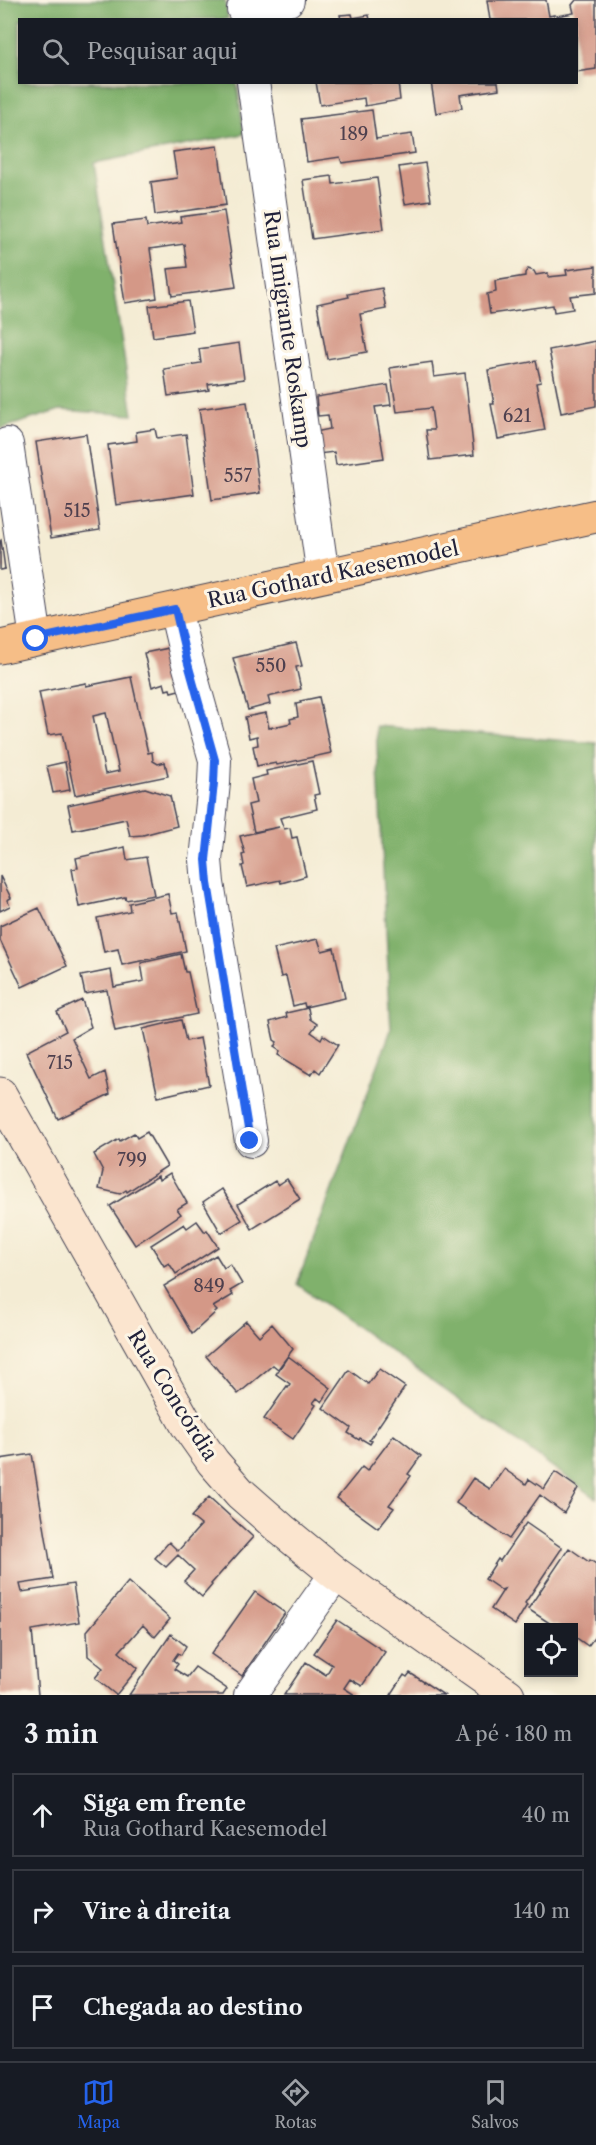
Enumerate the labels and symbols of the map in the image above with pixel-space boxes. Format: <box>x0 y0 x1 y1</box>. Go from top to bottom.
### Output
house number: 189 <box>340 123 368 145</box>
street label: Rua Imigrante Roskamp <box>259 208 317 450</box>
house number: 621 <box>503 405 532 427</box>
house number: 557 <box>224 465 252 487</box>
house number: 515 <box>63 500 91 522</box>
street label: Rua Gothard Kaesemodel <box>205 535 461 613</box>
route start <box>22 625 48 651</box>
house number: 550 <box>256 655 286 677</box>
house number: 715 <box>47 1052 73 1074</box>
route end <box>236 1127 262 1153</box>
house number: 799 <box>117 1149 147 1171</box>
house number: 849 <box>193 1275 225 1297</box>
street label: Rua Concórdia <box>123 1325 224 1466</box>

